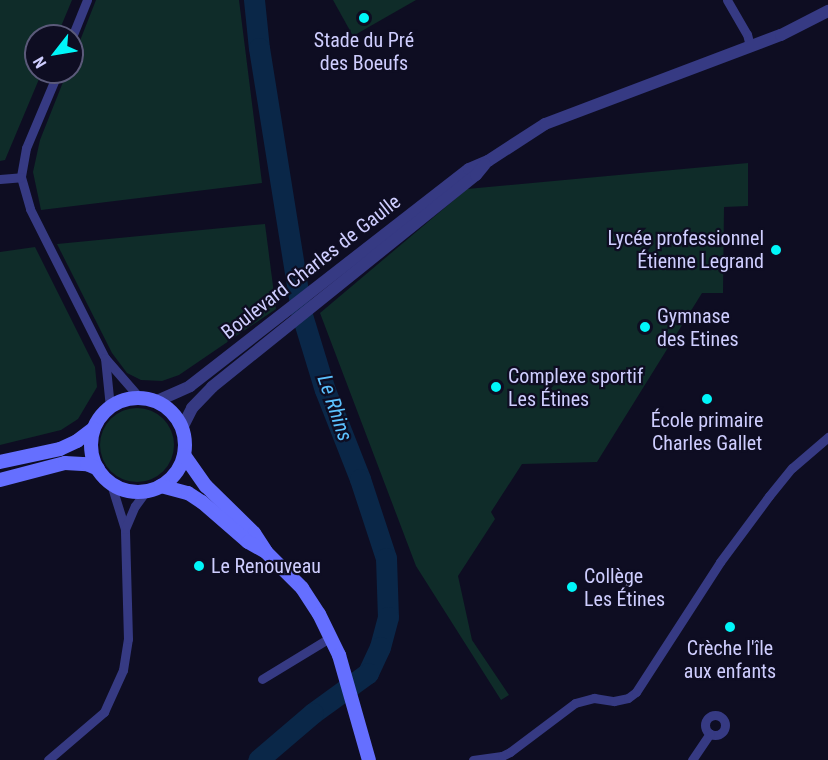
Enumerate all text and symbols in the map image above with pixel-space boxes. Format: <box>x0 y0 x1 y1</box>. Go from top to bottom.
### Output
marker: Stade du Pré des Boeufs <box>357 11 371 25</box>
north arrow <box>24 24 84 84</box>
place label: Stade du Pré des Boeufs <box>314 28 414 75</box>
text: N <box>29 53 51 72</box>
street label: Boulevard Charles de Gaulle <box>217 190 405 344</box>
place label: Lycée professionnel Étienne Legrand <box>608 226 764 273</box>
marker: Lycée professionnel Étienne Legrand <box>769 243 783 257</box>
place label: Gymnase des Etines <box>657 304 739 351</box>
marker: Gymnase des Etines <box>638 320 652 334</box>
place label: Complexe sportif Les Étines <box>508 364 643 411</box>
water label: Le Rhins <box>312 372 358 444</box>
marker: Complexe sportif Les Étines <box>489 380 503 394</box>
marker: École primaire Charles Gallet <box>700 392 714 406</box>
place label: École primaire Charles Gallet <box>651 408 763 455</box>
place label: Le Renouveau <box>211 554 321 578</box>
marker: Le Renouveau <box>192 559 206 573</box>
place label: Collège Les Étines <box>584 564 665 611</box>
marker: Collège Les Étines <box>565 580 579 594</box>
marker: Crèche l'île aux enfants <box>723 620 737 634</box>
place label: Crèche l'île aux enfants <box>684 636 776 683</box>

